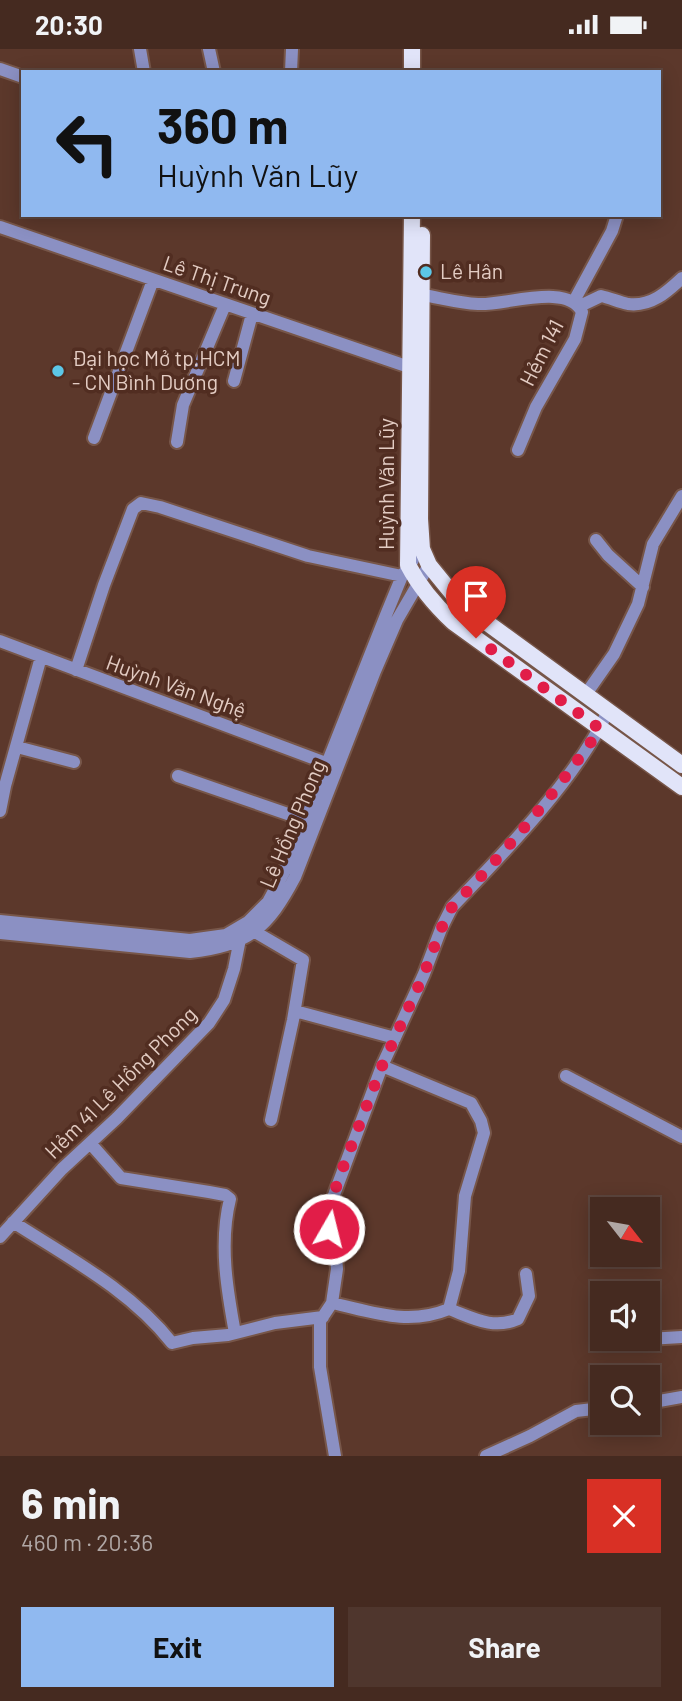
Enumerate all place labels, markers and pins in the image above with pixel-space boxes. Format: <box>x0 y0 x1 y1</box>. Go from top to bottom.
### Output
place label: Lê Hân <box>440 258 503 283</box>
marker: Lê Hân <box>418 264 434 280</box>
place label: Đại học Mở tp.HCM - CN Bình Dương <box>72 345 241 394</box>
marker: Đại học Mở tp.HCM - CN Bình Dương <box>50 363 66 379</box>
pin <box>446 566 506 638</box>

